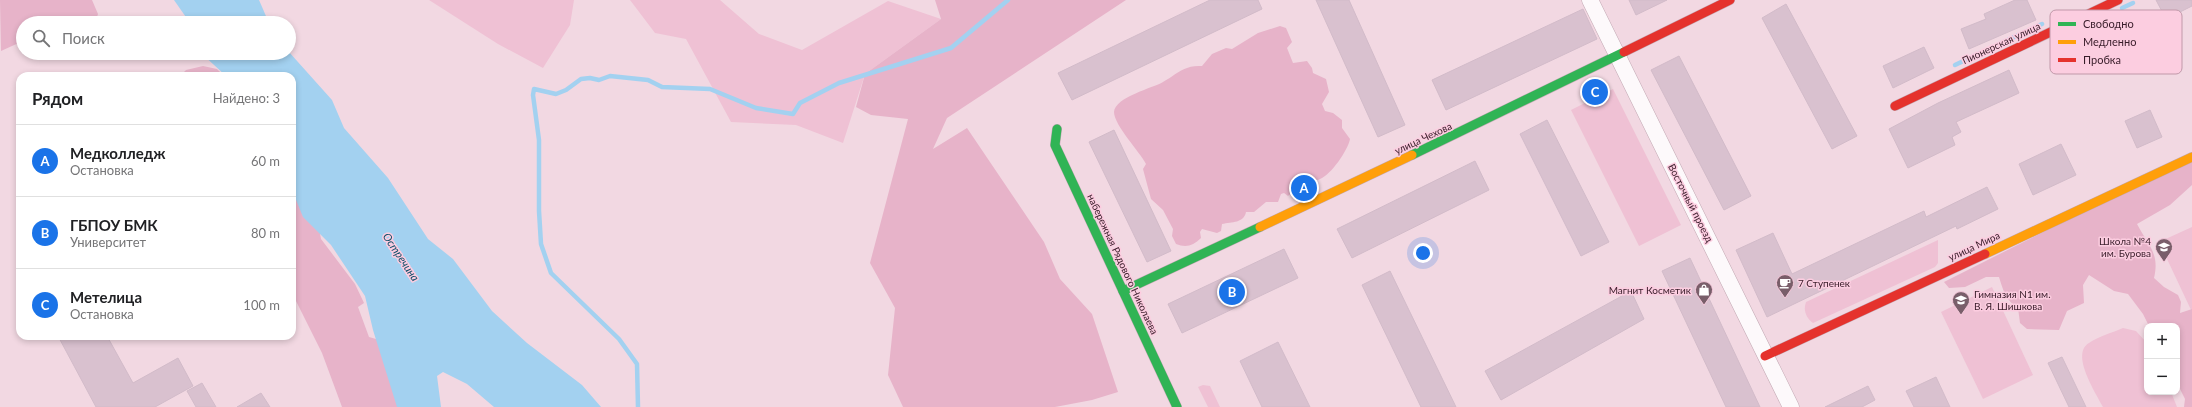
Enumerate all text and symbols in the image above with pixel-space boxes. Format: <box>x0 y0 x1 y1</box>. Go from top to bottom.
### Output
legend <box>2050 10 2182 74</box>
search box <box>16 16 296 60</box>
text: Свободно <box>2083 17 2134 30</box>
street label: Пионерская улица <box>1960 20 2042 66</box>
icon: search <box>30 27 52 49</box>
text: Поиск <box>62 29 105 47</box>
text: Медленно <box>2083 35 2136 48</box>
text: Пробка <box>2083 53 2121 66</box>
pin: C <box>1582 77 1608 107</box>
text: Рядом <box>32 88 83 109</box>
text: Найдено: 3 <box>213 90 280 106</box>
street label: улица Чехова <box>1392 119 1454 157</box>
text: Медколледж <box>70 144 165 162</box>
text: A <box>40 153 50 169</box>
text: 60 m <box>251 153 280 169</box>
text: Остановка <box>70 162 134 178</box>
street label: Восточный проезд <box>1666 162 1716 244</box>
pin: A <box>1291 173 1317 203</box>
street label: набережная Рядового Николаева <box>1085 192 1161 336</box>
text: ГБПОУ БМК <box>70 216 158 234</box>
text: B <box>41 225 49 241</box>
text: 80 m <box>251 225 280 241</box>
street label: улица Мира <box>1946 229 2002 263</box>
water label: Остречина <box>381 230 423 284</box>
text: Университет <box>70 234 146 250</box>
place label: Школа №4 им. Бурова <box>2099 235 2151 259</box>
school or university icon: Школа №4 им. Бурова <box>2154 237 2174 262</box>
your location <box>1413 243 1433 263</box>
cafe icon: 7 Ступенек <box>1775 273 1795 298</box>
pin: B <box>1219 277 1245 307</box>
place label: 7 Ступенек <box>1798 277 1851 289</box>
shop icon: Магнит Косметик <box>1694 280 1714 305</box>
place label: Магнит Косметик <box>1609 284 1692 296</box>
text: Метелица <box>70 288 142 306</box>
place label: Гимназия N1 им. В. Я. Шишкова <box>1974 288 2051 312</box>
school or university icon: Гимназия N1 им. В. Я. Шишкова <box>1951 290 1971 315</box>
text: C <box>41 297 49 313</box>
text: 100 m <box>243 297 280 313</box>
text: Остановка <box>70 306 134 322</box>
map controls <box>2144 323 2180 395</box>
button: + <box>2144 323 2180 359</box>
button: − <box>2144 359 2180 395</box>

